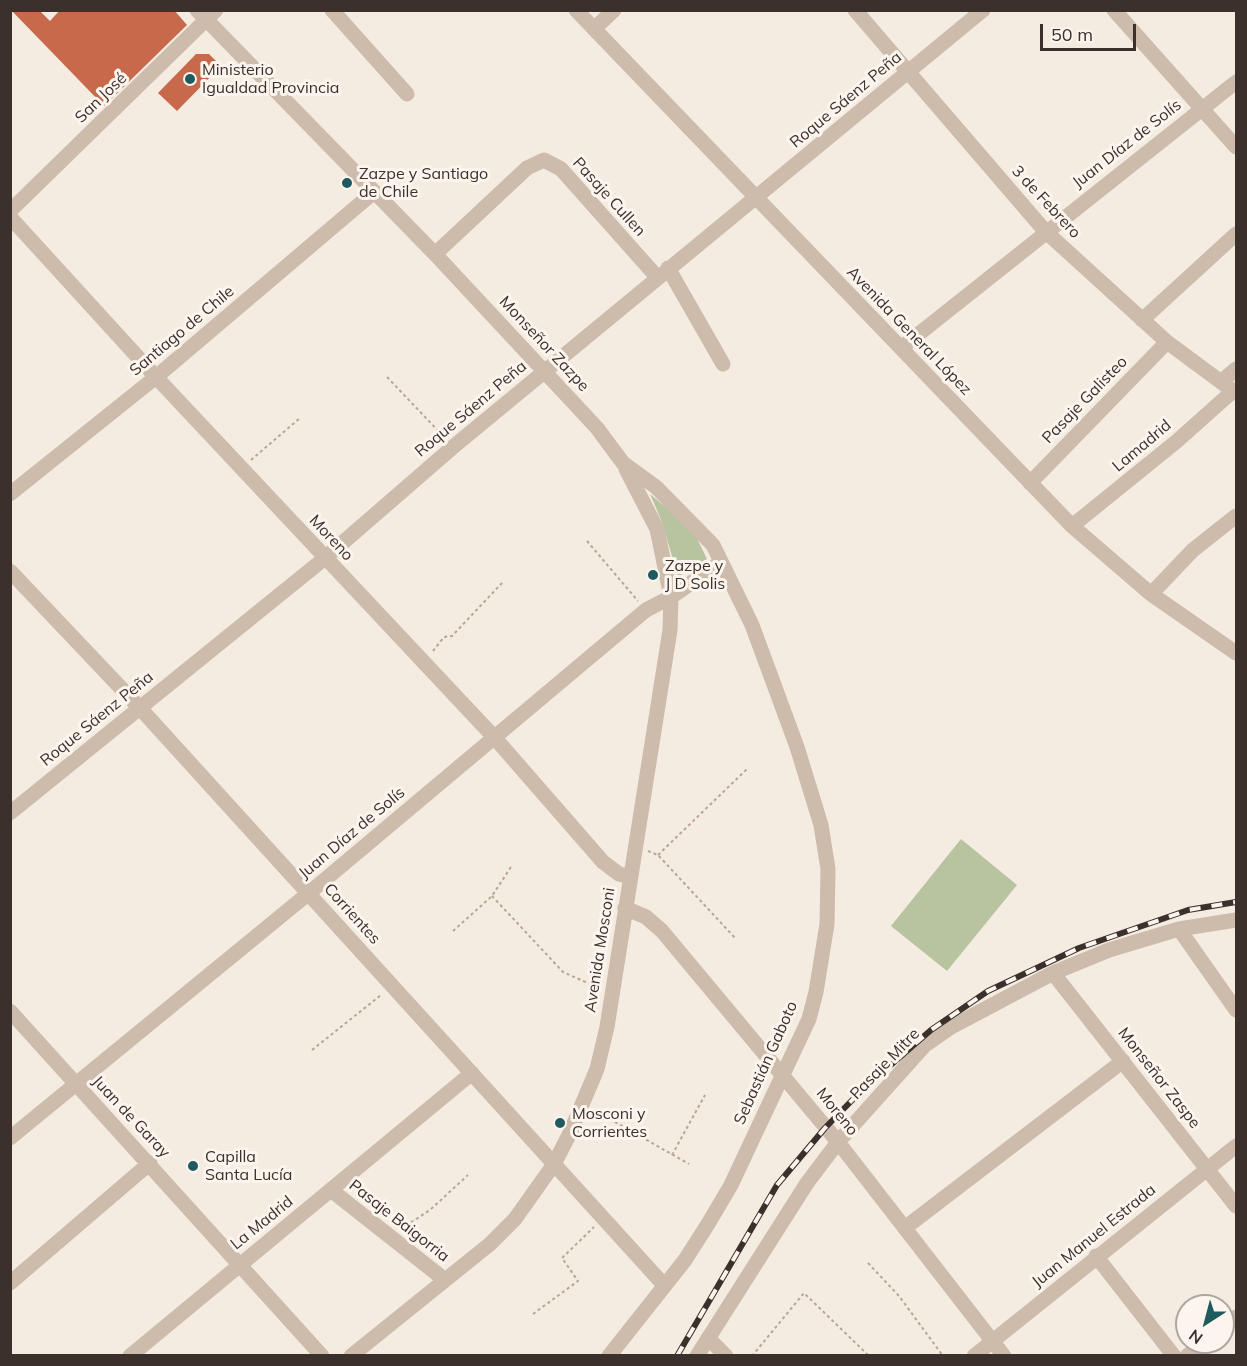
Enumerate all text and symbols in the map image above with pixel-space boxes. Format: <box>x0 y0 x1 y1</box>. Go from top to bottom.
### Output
scale bar <box>1043 12 1139 50</box>
text: 50 m <box>1051 23 1093 46</box>
street label: Roque Sáenz Peña <box>786 48 906 152</box>
place label: Ministerio Igualdad Provincia <box>202 60 339 98</box>
street label: San José <box>71 69 131 127</box>
marker: Ministerio Igualdad Provincia <box>183 72 197 86</box>
street label: Juan Díaz de Solís <box>1069 96 1185 192</box>
street label: Pasaje Cullen <box>569 154 649 240</box>
street label: 3 de Febrero <box>1007 162 1085 242</box>
place label: Zazpe y Santiago de Chile <box>359 164 488 202</box>
marker: Zazpe y Santiago de Chile <box>340 176 354 190</box>
street label: Avenida General López <box>843 263 975 399</box>
street label: Santiago de Chile <box>126 282 238 380</box>
street label: Monseñor Zazpe <box>495 292 593 396</box>
street label: Pasaje Galisteo <box>1039 352 1131 448</box>
street label: Roque Sáenz Peña <box>411 357 531 461</box>
street label: Lamadrid <box>1109 416 1175 476</box>
street label: Moreno <box>305 511 357 565</box>
place label: Zazpe y J D Solis <box>665 556 725 594</box>
marker: Zazpe y J D Solis <box>646 568 660 582</box>
street label: Roque Sáenz Peña <box>37 668 157 770</box>
street label: Juan Díaz de Solís <box>295 783 409 883</box>
street label: Corrientes <box>320 880 384 948</box>
street label: Avenida Mosconi <box>581 886 619 1014</box>
street label: Sebastián Gaboto <box>730 998 802 1128</box>
street label: Pasaje Mitre <box>846 1024 924 1104</box>
street label: Monseñor Zaspe <box>1114 1024 1204 1132</box>
street label: Juan de Garay <box>88 1072 174 1162</box>
street label: Moreno <box>812 1084 862 1140</box>
place label: Mosconi y Corrientes <box>572 1104 647 1142</box>
marker: Mosconi y Corrientes <box>553 1116 567 1130</box>
place label: Capilla Santa Lucía <box>205 1147 292 1185</box>
marker: Capilla Santa Lucía <box>186 1159 200 1173</box>
street label: Pasaje Baigorria <box>345 1176 453 1266</box>
street label: Juan Manuel Estrada <box>1028 1180 1160 1292</box>
street label: La Madrid <box>227 1192 297 1254</box>
north arrow <box>1175 1294 1235 1354</box>
text: N <box>1185 1325 1206 1349</box>

